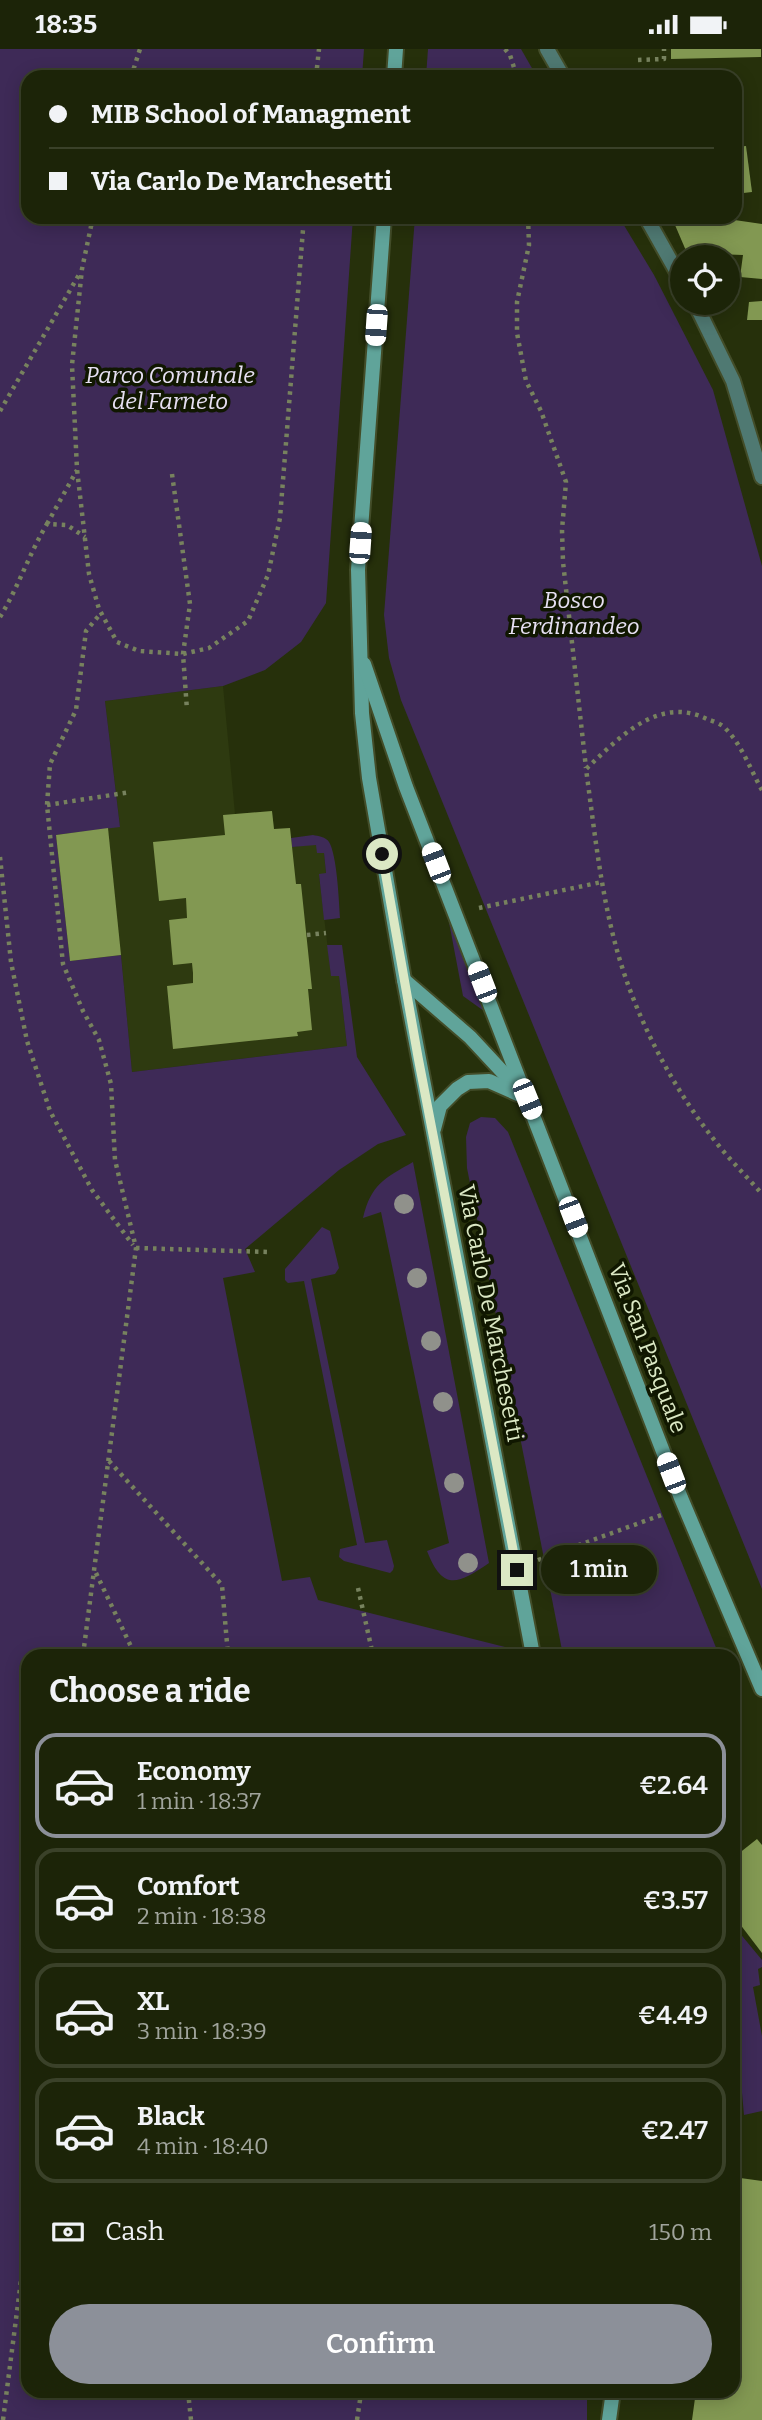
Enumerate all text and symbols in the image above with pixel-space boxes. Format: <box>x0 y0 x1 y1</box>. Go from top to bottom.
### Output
text: 18:35 <box>35 9 97 40</box>
text: MIB School of Managment <box>91 99 411 130</box>
text: Via Carlo De Marchesetti <box>91 166 392 197</box>
map controls <box>670 245 740 315</box>
button: locate <box>670 245 740 315</box>
car <box>365 303 388 347</box>
park label: Parco Comunale del Farneto <box>85 361 255 415</box>
car <box>349 521 372 565</box>
park label: Bosco Ferdinandeo <box>508 586 640 640</box>
route start <box>366 838 398 870</box>
car <box>419 840 454 886</box>
car <box>465 959 500 1005</box>
car <box>510 1076 545 1122</box>
street label: Via Carlo De Marchesetti <box>452 1182 530 1444</box>
car <box>556 1194 591 1240</box>
street label: Via San Pasquale <box>603 1259 693 1437</box>
car <box>654 1450 689 1496</box>
callout: 1 min <box>542 1545 657 1595</box>
route end <box>501 1554 533 1586</box>
text: 1 min <box>570 1555 628 1583</box>
text: Choose a ride <box>49 1672 250 1710</box>
icon: car <box>53 1754 116 1817</box>
text: Economy <box>137 1756 251 1787</box>
text: €2.64 <box>639 1770 708 1801</box>
text: 1 min · 18:37 <box>137 1787 261 1815</box>
icon: car <box>53 1869 116 1932</box>
text: Comfort <box>137 1871 240 1902</box>
text: €3.57 <box>643 1885 708 1916</box>
text: 2 min · 18:38 <box>137 1902 266 1930</box>
icon: car <box>53 1984 116 2047</box>
text: XL <box>137 1986 169 2017</box>
text: €4.49 <box>638 2000 708 2031</box>
text: 3 min · 18:39 <box>137 2017 267 2045</box>
icon: car <box>53 2099 116 2162</box>
text: Black <box>137 2101 205 2132</box>
text: €2.47 <box>641 2115 708 2146</box>
text: 4 min · 18:40 <box>137 2132 269 2160</box>
icon: cash <box>49 2213 87 2251</box>
text: Cash <box>105 2216 164 2247</box>
text: 150 m <box>649 2218 712 2246</box>
button: Confirm <box>49 2304 712 2384</box>

